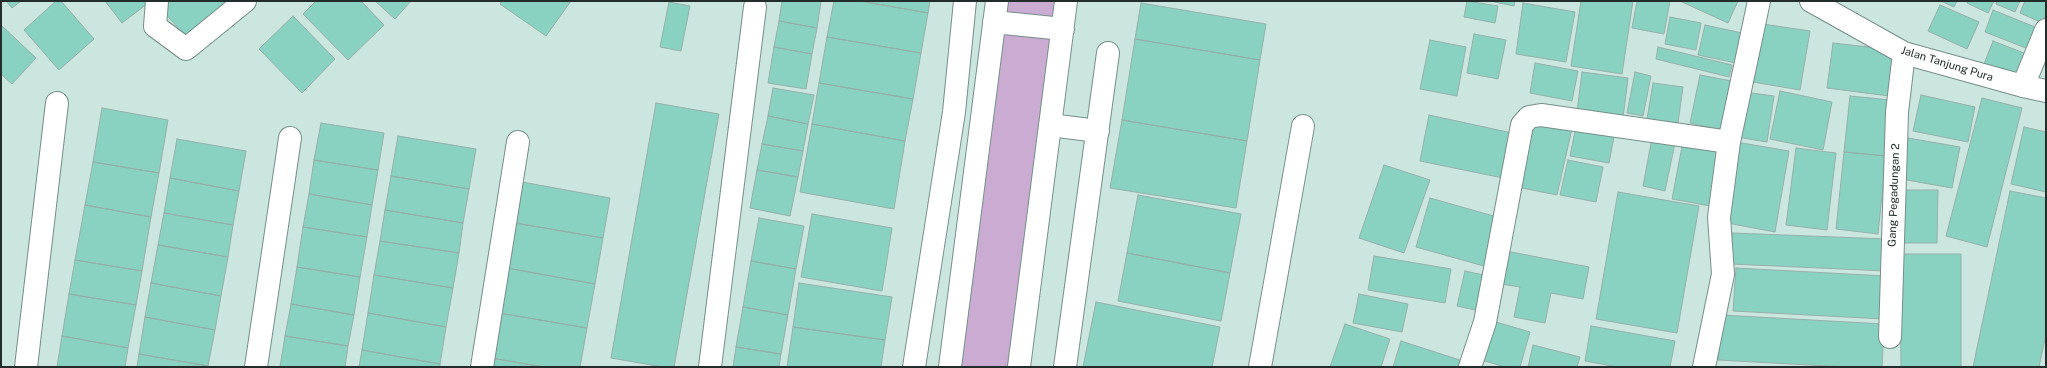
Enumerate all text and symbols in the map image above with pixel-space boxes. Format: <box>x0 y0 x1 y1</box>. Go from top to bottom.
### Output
street label: Jalan Tanjung Pura <box>1899 44 1995 84</box>
street label: Gang Pegadungan 2 <box>1886 143 1902 247</box>

